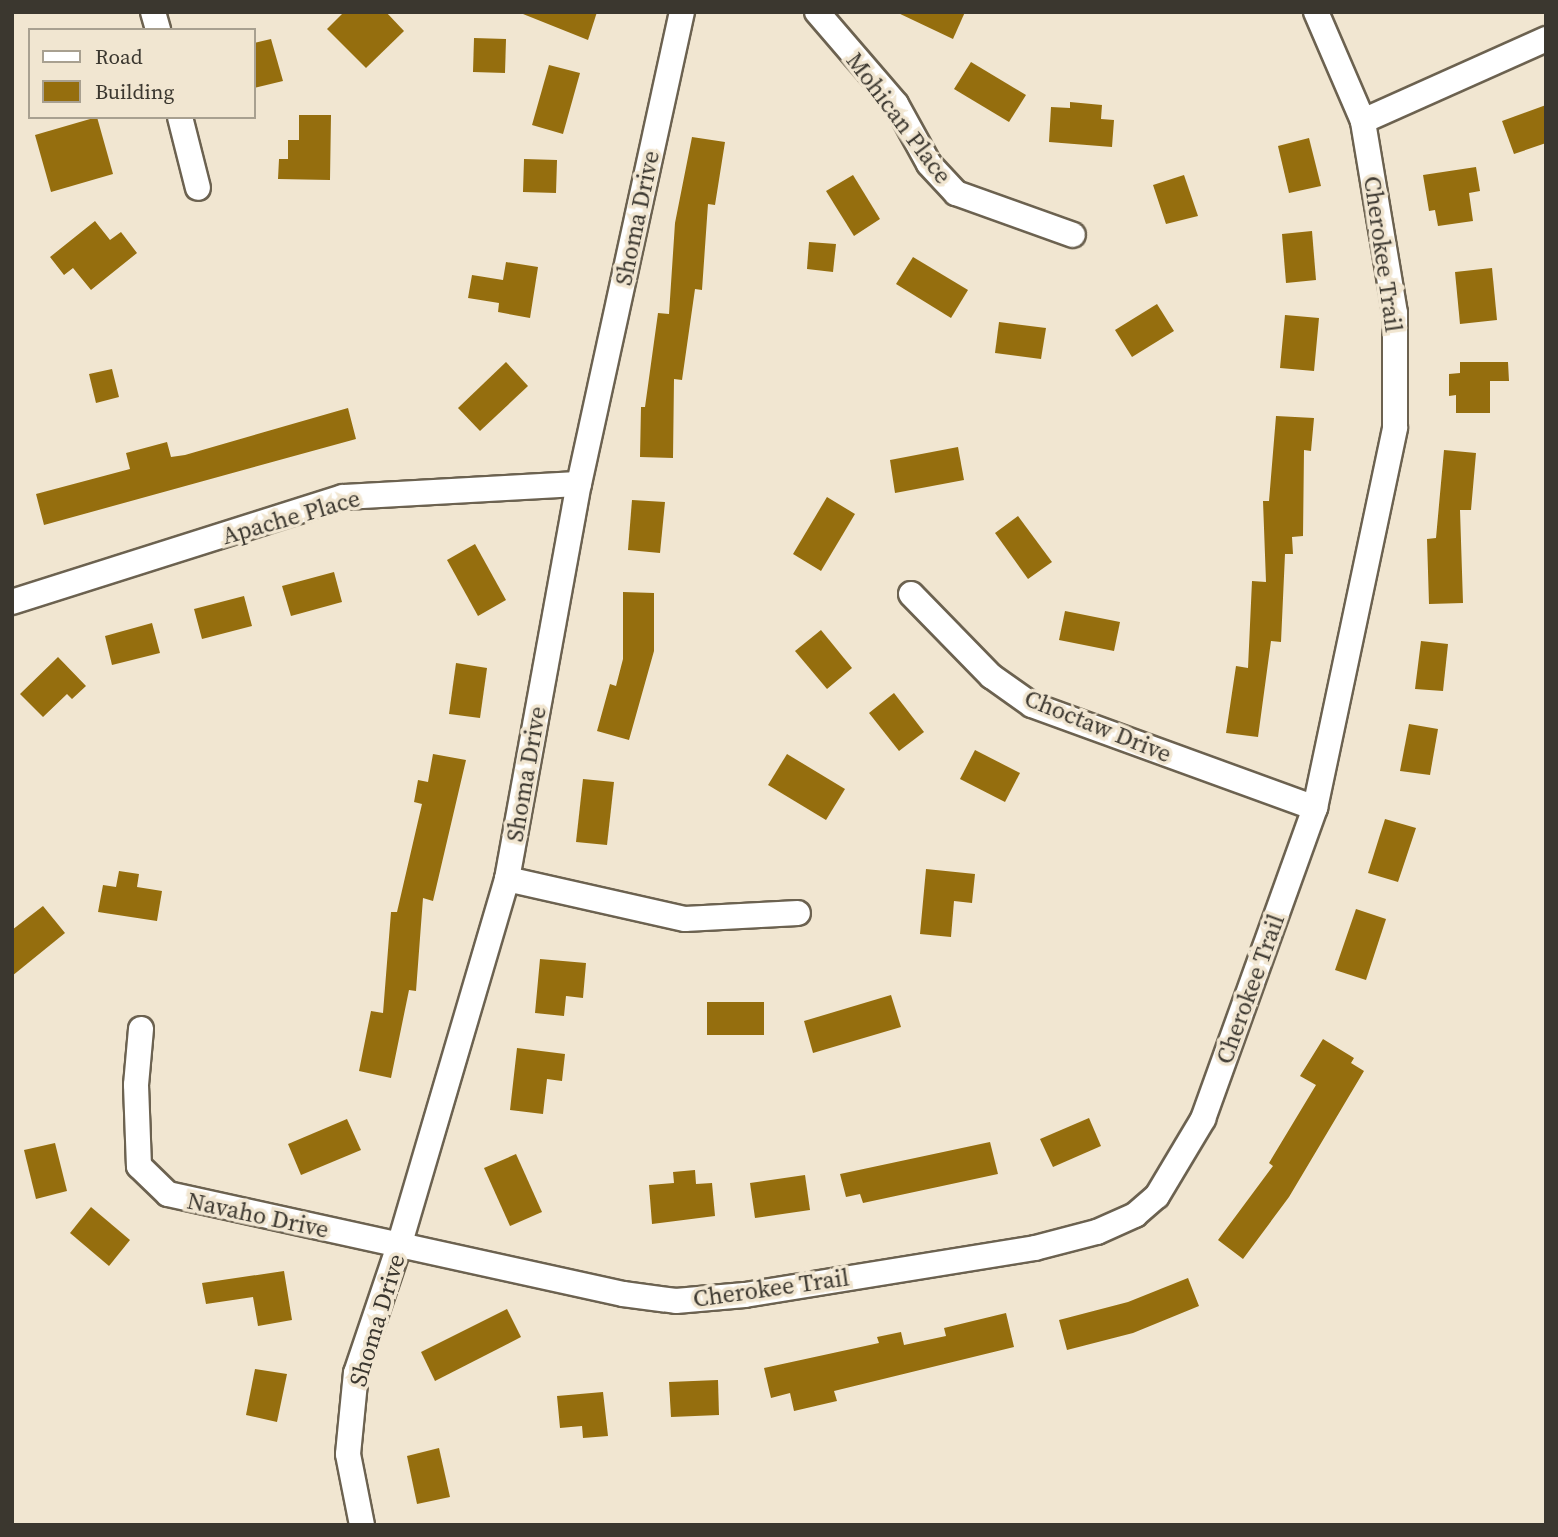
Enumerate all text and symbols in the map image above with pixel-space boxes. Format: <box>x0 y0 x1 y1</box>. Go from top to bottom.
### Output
legend <box>28 28 256 119</box>
text: Road <box>95 42 143 71</box>
street label: Mohican Place <box>840 47 958 189</box>
text: Building <box>95 77 174 106</box>
street label: Shoma Drive <box>609 148 665 288</box>
street label: Cherokee Trail <box>1358 174 1408 334</box>
street label: Apache Place <box>219 484 363 550</box>
street label: Choctaw Drive <box>1020 683 1176 769</box>
street label: Shoma Drive <box>500 704 552 844</box>
street label: Cherokee Trail <box>1210 910 1290 1068</box>
street label: Navaho Drive <box>185 1186 331 1244</box>
street label: Shoma Drive <box>343 1250 411 1390</box>
street label: Cherokee Trail <box>691 1263 851 1313</box>

